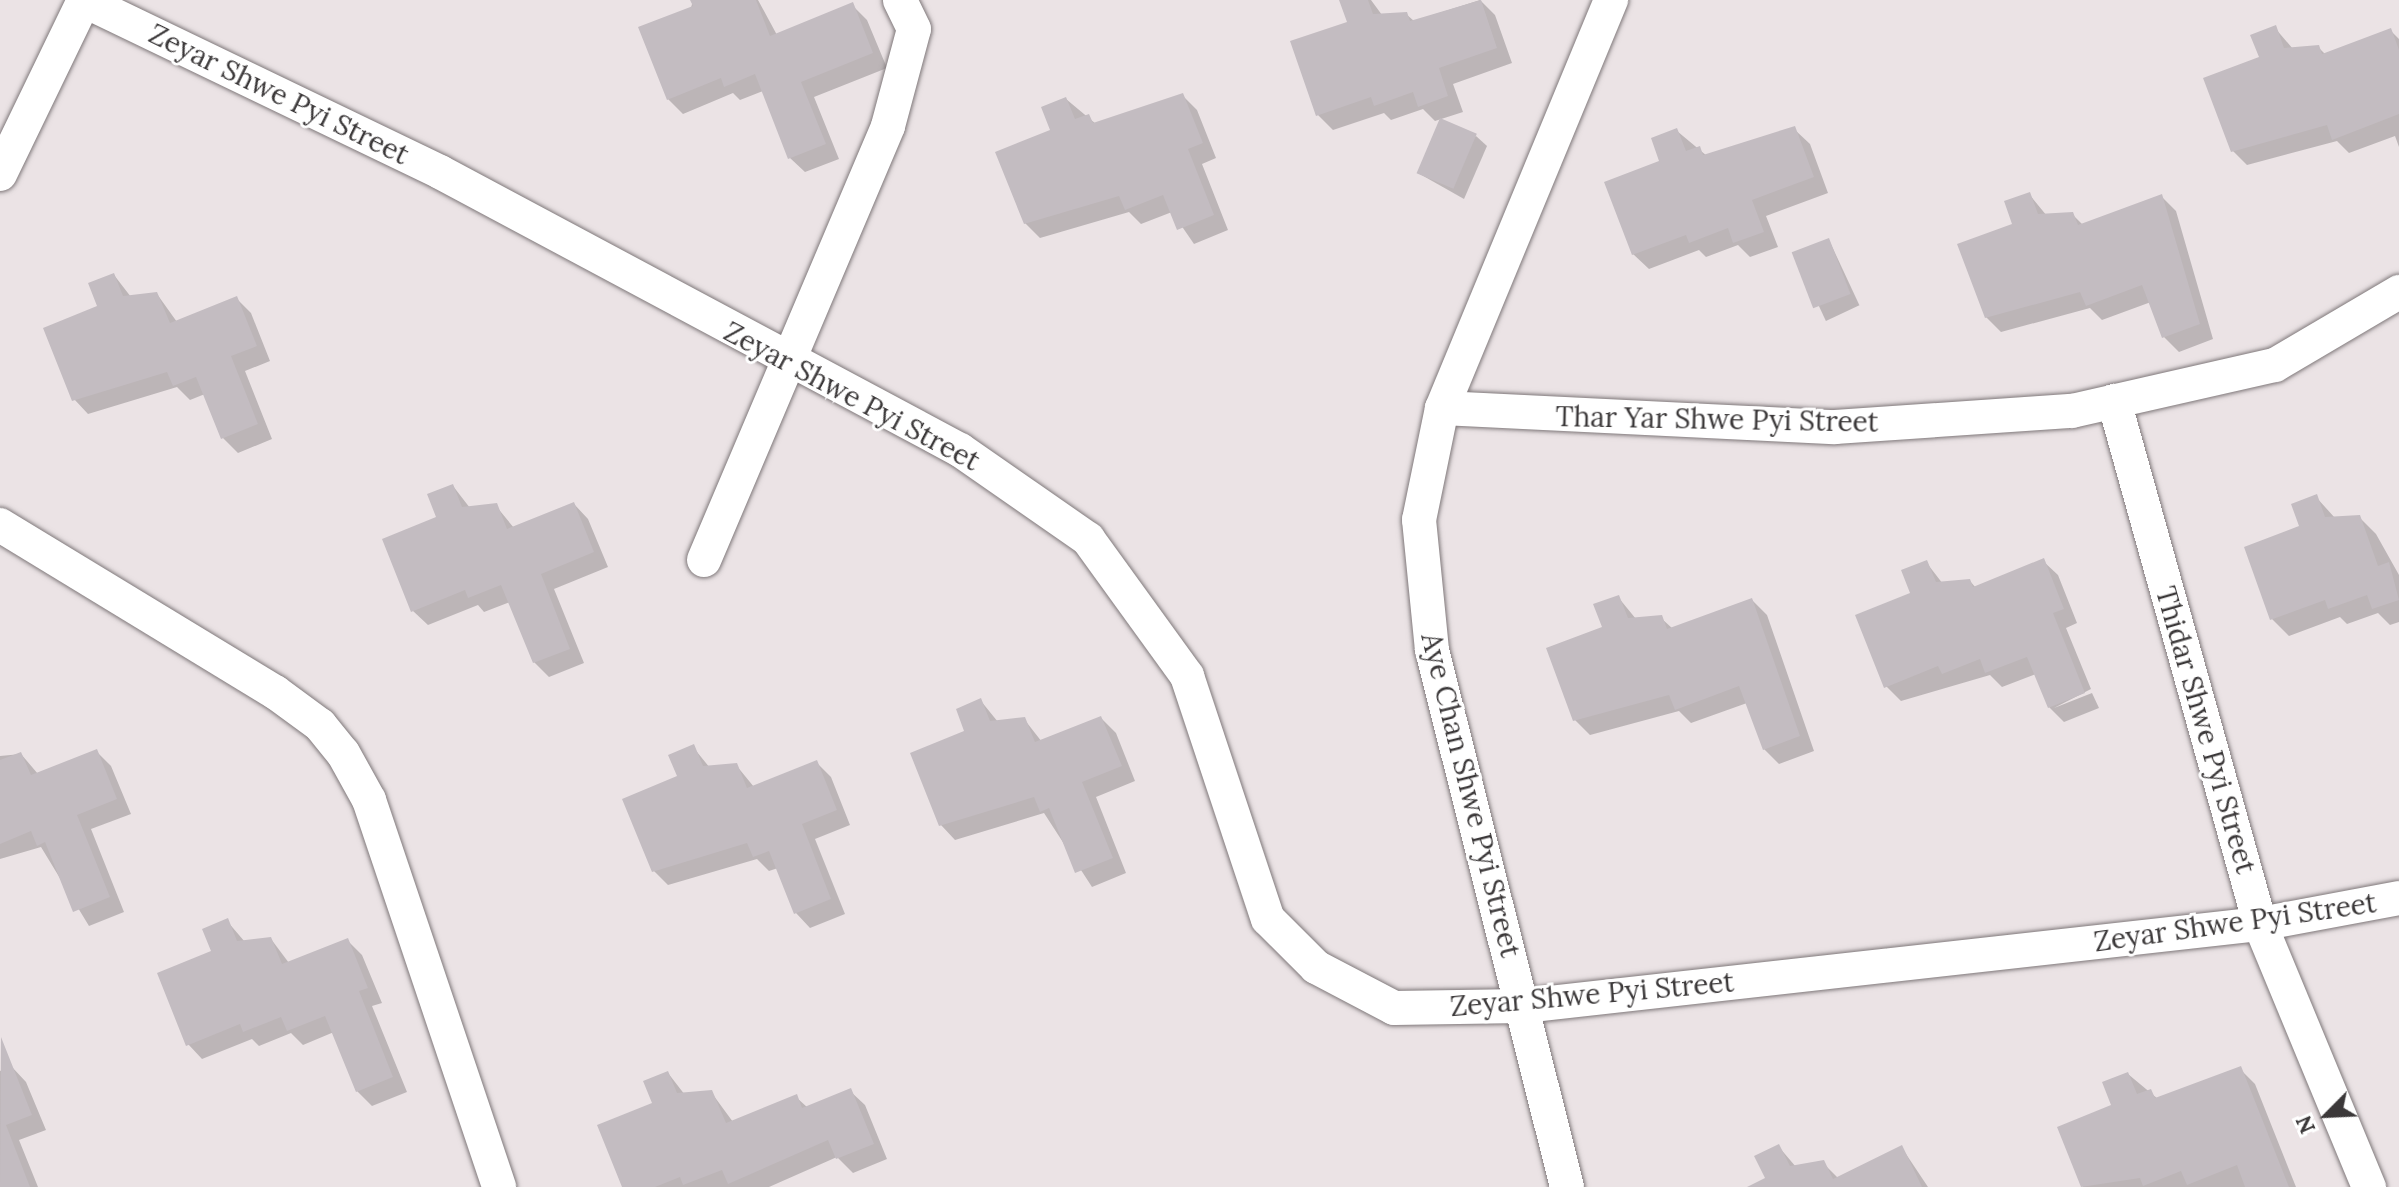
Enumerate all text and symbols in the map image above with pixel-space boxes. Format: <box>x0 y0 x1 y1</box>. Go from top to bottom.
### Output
street label: Zeyar Shwe Pyi Street <box>144 16 414 172</box>
street label: Zeyar Shwe Pyi Street <box>718 314 986 478</box>
street label: Thar Yar Shwe Pyi Street <box>1555 399 1879 439</box>
street label: Thidar Shwe Pyi Street <box>2149 583 2263 877</box>
street label: Aye Chan Shwe Pyi Street <box>1414 629 1528 961</box>
street label: Zeyar Shwe Pyi Street <box>2092 886 2378 958</box>
street label: Zeyar Shwe Pyi Street <box>1449 965 1735 1023</box>
north arrow <box>2287 1075 2367 1155</box>
text: N <box>2289 1111 2321 1138</box>

